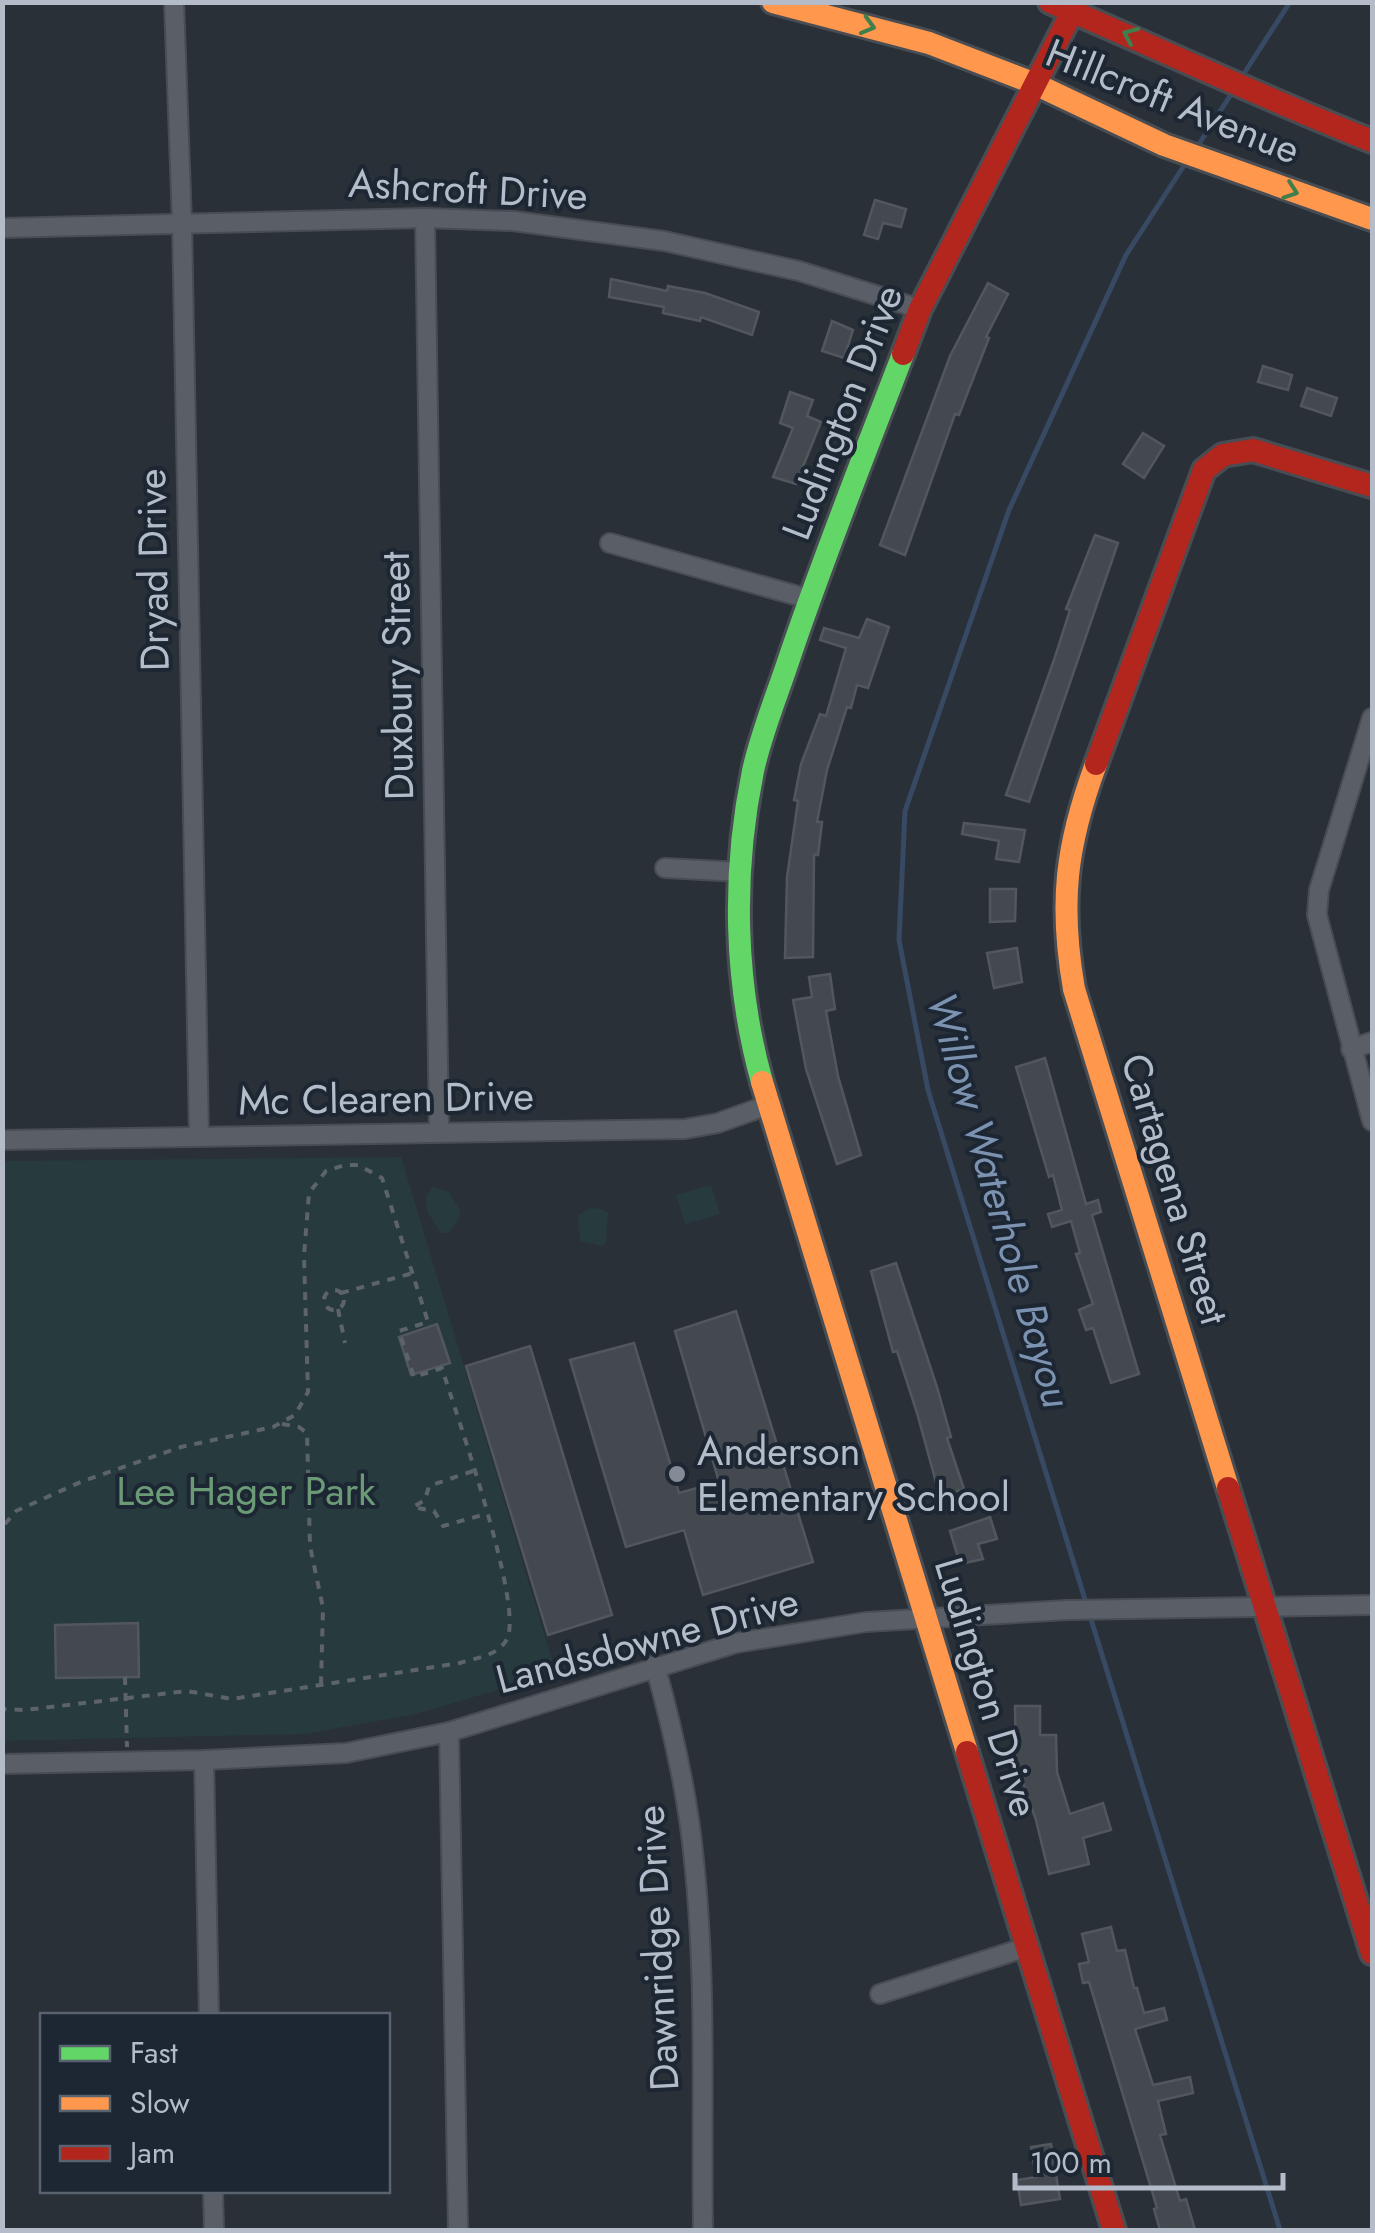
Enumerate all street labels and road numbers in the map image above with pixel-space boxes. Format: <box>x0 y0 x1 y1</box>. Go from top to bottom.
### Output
street label: Hillcroft Avenue <box>1037 24 1309 178</box>
street label: Ashcroft Drive <box>347 154 589 224</box>
street label: Ludington Drive <box>767 276 917 548</box>
street label: Dryad Drive <box>122 468 184 672</box>
street label: Duxbury Street <box>366 551 428 801</box>
street label: Cartagena Street <box>1106 1047 1244 1332</box>
street label: Mc Clearen Drive <box>238 1066 534 1130</box>
street label: Ludington Drive <box>920 1550 1054 1824</box>
street label: Landsdowne Drive <box>489 1572 805 1708</box>
street label: Dawnridge Drive <box>621 1804 693 2092</box>

